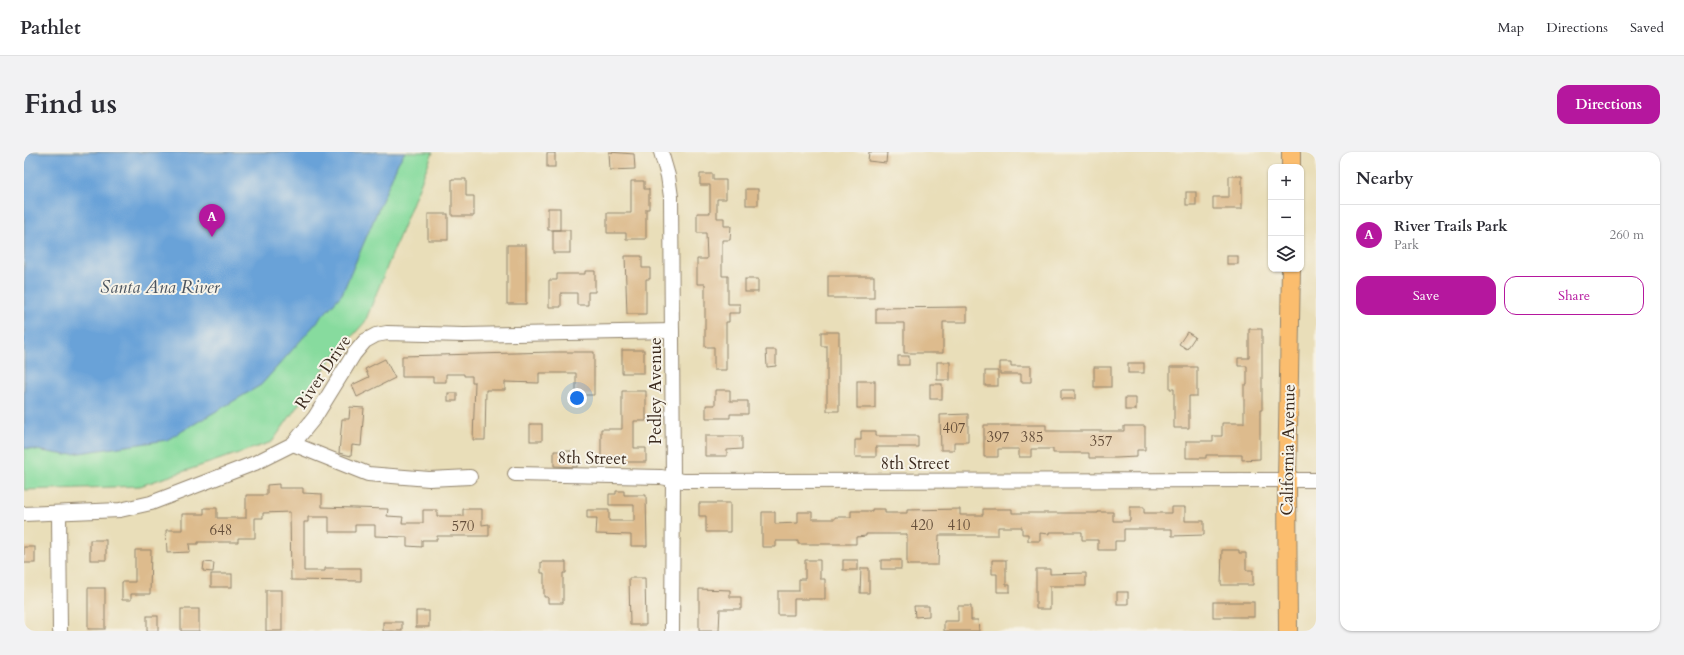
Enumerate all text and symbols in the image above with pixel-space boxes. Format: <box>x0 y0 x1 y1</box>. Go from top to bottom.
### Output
text: Pathlet <box>20 15 81 41</box>
text: Map <box>1498 18 1524 37</box>
text: Directions <box>1546 18 1608 37</box>
text: Saved <box>1630 18 1664 37</box>
text: Find us <box>24 85 117 123</box>
button: Directions <box>1557 85 1660 124</box>
map controls <box>1268 164 1304 272</box>
button: + <box>1268 164 1304 200</box>
text: Nearby <box>1356 167 1413 190</box>
button: − <box>1268 200 1304 236</box>
pin: A <box>199 204 225 237</box>
text: River Trails Park <box>1394 216 1508 236</box>
text: A <box>1364 226 1374 244</box>
text: 260 m <box>1610 226 1644 244</box>
button: layers <box>1268 236 1304 272</box>
text: Park <box>1394 236 1419 254</box>
water label: Santa Ana River <box>100 275 221 300</box>
button: Save <box>1356 276 1496 315</box>
button: Share <box>1504 276 1644 315</box>
street label: River Drive <box>290 330 356 414</box>
street label: Pedley Avenue <box>644 337 667 445</box>
street label: California Avenue <box>1275 384 1301 516</box>
your location <box>567 388 587 408</box>
house number: 407 <box>942 418 966 438</box>
house number: 397 <box>986 427 1010 447</box>
house number: 385 <box>1020 427 1044 447</box>
house number: 357 <box>1089 431 1113 451</box>
street label: 8th Street <box>557 446 627 470</box>
street label: 8th Street <box>881 452 950 475</box>
house number: 420 <box>910 515 934 535</box>
house number: 410 <box>947 515 971 535</box>
house number: 570 <box>451 516 475 536</box>
house number: 648 <box>209 520 233 540</box>

